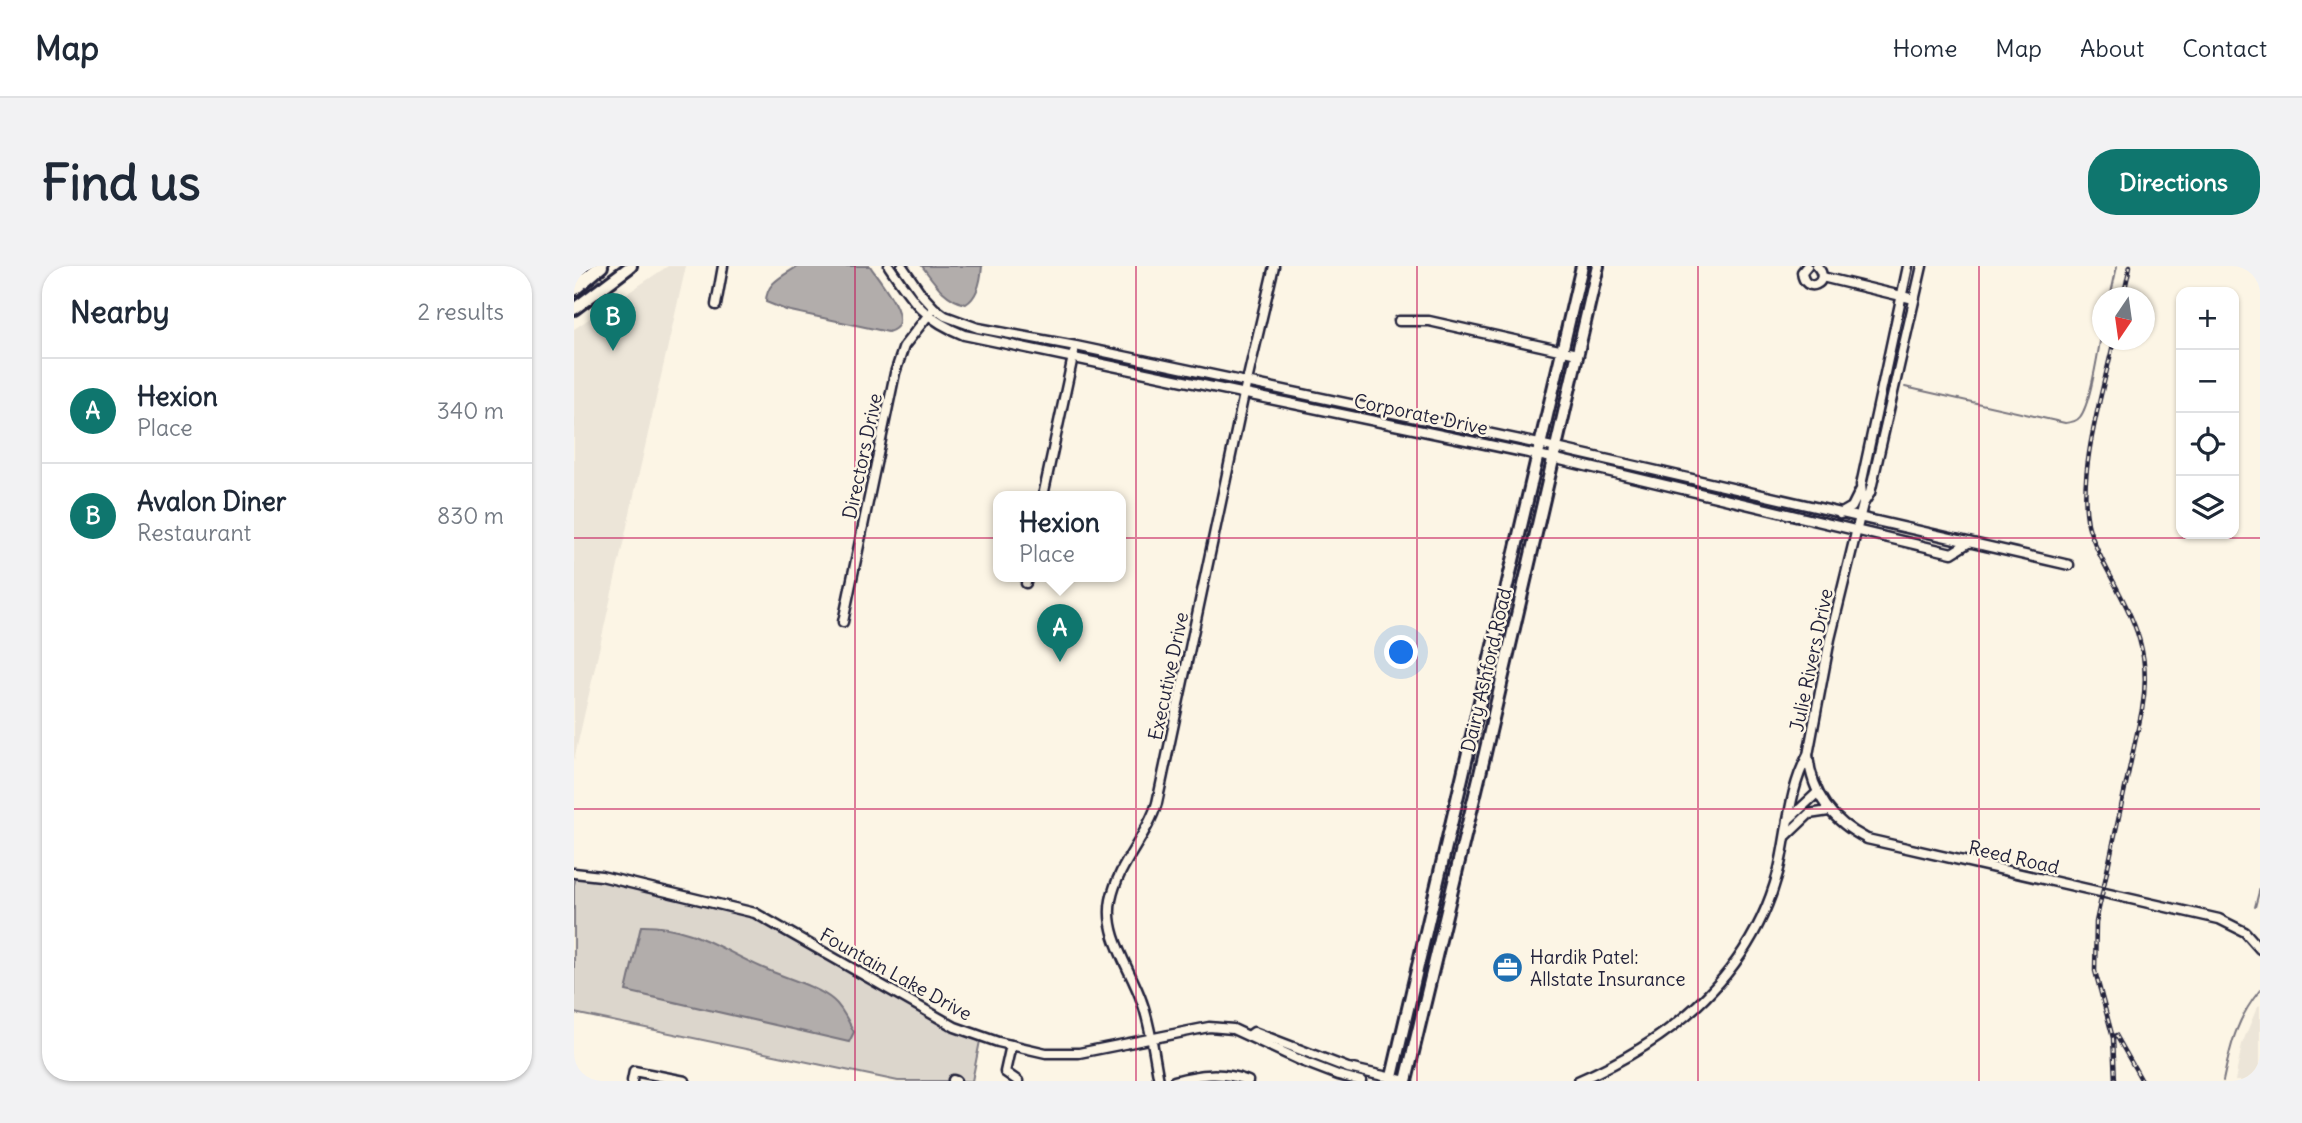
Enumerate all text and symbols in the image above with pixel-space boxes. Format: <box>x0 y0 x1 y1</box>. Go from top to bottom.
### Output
text: Map <box>35 27 99 69</box>
text: Home <box>1893 33 1957 63</box>
text: Map <box>1995 33 2042 63</box>
text: About <box>2080 33 2144 63</box>
text: Contact <box>2182 33 2267 63</box>
button: Directions <box>2088 149 2260 215</box>
text: Find us <box>42 152 200 213</box>
north arrow <box>2092 287 2155 350</box>
map controls <box>2176 287 2239 539</box>
button: + <box>2176 287 2239 350</box>
text: Nearby <box>70 293 170 331</box>
pin: B <box>590 293 636 351</box>
text: 2 results <box>418 297 504 326</box>
button: − <box>2176 350 2239 413</box>
text: Hexion <box>137 380 218 413</box>
street label: Corporate Drive <box>1352 388 1490 440</box>
street label: Directors Drive <box>837 391 887 521</box>
text: A <box>86 396 100 425</box>
text: 340 m <box>437 396 504 425</box>
text: Place <box>137 413 193 442</box>
button: locate <box>2176 413 2239 476</box>
button: layers <box>2176 476 2239 539</box>
text: Avalon Diner <box>137 485 286 518</box>
popup <box>993 491 1126 582</box>
text: B <box>85 501 101 530</box>
text: 830 m <box>437 501 504 530</box>
text: Hexion <box>1019 506 1100 539</box>
text: Restaurant <box>137 518 251 547</box>
text: Place <box>1019 539 1075 568</box>
street label: Dairy Ashford Road <box>1455 586 1517 754</box>
street label: Julie Rivers Drive <box>1784 586 1838 734</box>
pin: A <box>1037 604 1083 662</box>
street label: Executive Drive <box>1143 610 1193 742</box>
your location <box>1384 635 1418 669</box>
street label: Reed Road <box>1966 835 2062 879</box>
street label: Fountain Lake Drive <box>816 922 976 1026</box>
place label: Hardik Patel: Allstate Insurance <box>1530 945 1685 991</box>
office icon: Hardik Patel: Allstate Insurance <box>1490 951 1524 985</box>

